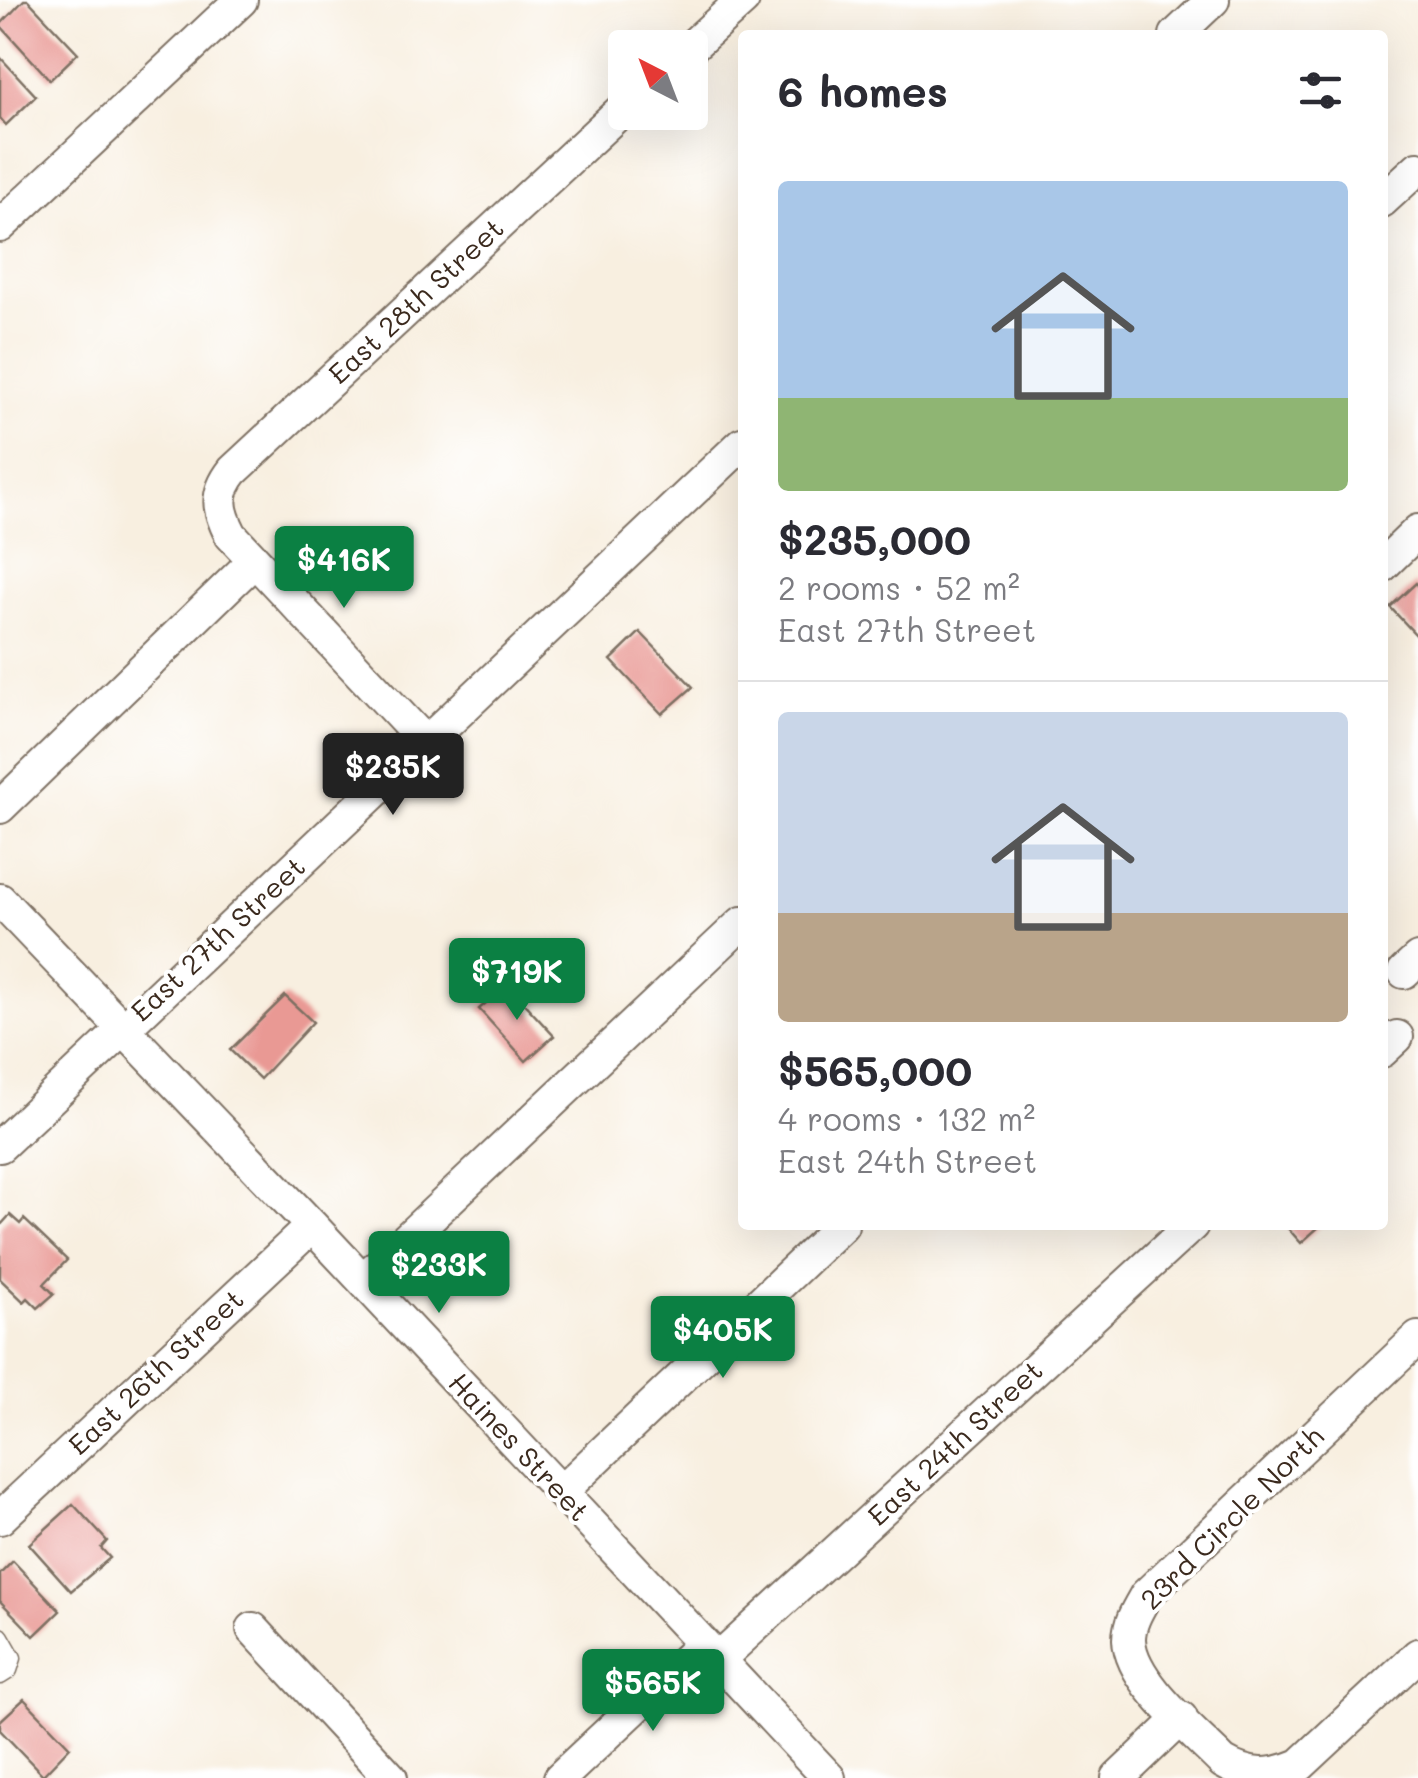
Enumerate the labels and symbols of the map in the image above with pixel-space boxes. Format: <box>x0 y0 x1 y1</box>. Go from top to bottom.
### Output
north arrow <box>608 30 708 130</box>
street label: East 28th Street <box>320 210 511 391</box>
pin: $416K <box>274 526 414 611</box>
pin: $235K <box>323 733 463 818</box>
street label: East 27th Street <box>122 848 312 1028</box>
pin: $719K <box>447 938 587 1023</box>
pin: $233K <box>369 1231 509 1316</box>
street label: East 26th Street <box>60 1281 251 1462</box>
pin: $405K <box>653 1296 793 1381</box>
street label: East 24th Street <box>859 1352 1049 1533</box>
street label: Haines Street <box>442 1364 598 1528</box>
street label: 23rd Circle North <box>1132 1418 1331 1617</box>
pin: $565K <box>583 1649 723 1734</box>

